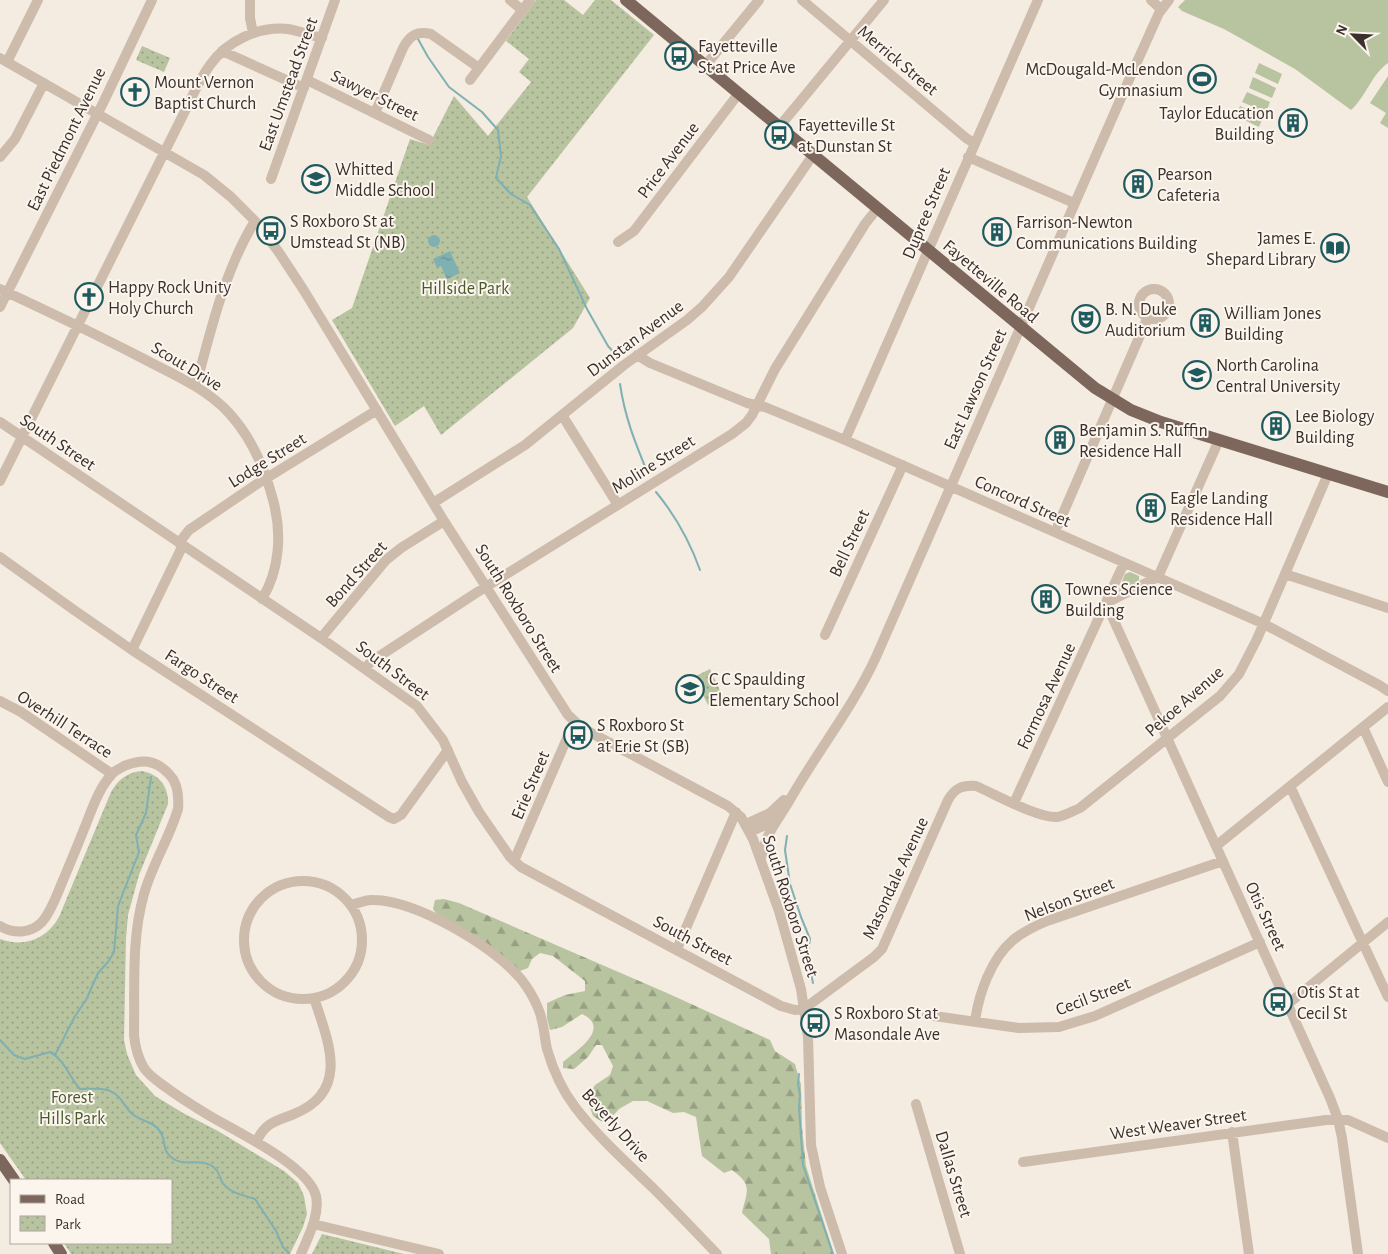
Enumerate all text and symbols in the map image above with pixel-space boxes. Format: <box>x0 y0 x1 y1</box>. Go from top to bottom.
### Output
north arrow <box>1328 10 1378 60</box>
street label: East Umstead Street <box>256 15 322 154</box>
street label: Merrick Street <box>854 22 941 100</box>
text: N <box>1334 23 1350 37</box>
place label: Fayetteville St at Price Ave <box>698 38 795 77</box>
bus stop icon: Fayetteville St at Price Ave <box>664 41 694 71</box>
place label: McDougald-McLendon Gymnasium <box>1025 61 1183 100</box>
sports icon: McDougald-McLendon Gymnasium <box>1187 64 1217 94</box>
street label: East Piedmont Avenue <box>24 65 109 214</box>
street label: Sawyer Street <box>328 67 422 125</box>
place label: Mount Vernon Baptist Church <box>154 74 256 113</box>
church icon: Mount Vernon Baptist Church <box>120 77 150 107</box>
place label: Taylor Education Building <box>1159 105 1274 144</box>
building icon: Taylor Education Building <box>1278 108 1308 138</box>
place label: Fayetteville St at Dunstan St <box>798 117 895 156</box>
street label: Price Avenue <box>635 119 703 202</box>
bus stop icon: Fayetteville St at Dunstan St <box>764 120 794 150</box>
place label: Whitted Middle School <box>335 161 434 200</box>
school or university icon: Whitted Middle School <box>301 164 331 194</box>
street label: Dupree Street <box>900 165 954 262</box>
place label: Pearson Cafeteria <box>1157 166 1220 205</box>
building icon: Pearson Cafeteria <box>1123 169 1153 199</box>
place label: S Roxboro St at Umstead St (NB) <box>290 213 406 252</box>
place label: Farrison-Newton Communications Building <box>1016 214 1197 253</box>
bus stop icon: S Roxboro St at Umstead St (NB) <box>256 216 286 246</box>
building icon: Farrison-Newton Communications Building <box>982 217 1012 247</box>
place label: James E. Shepard Library <box>1206 230 1316 269</box>
library icon: James E. Shepard Library <box>1320 233 1350 263</box>
street label: Fayetteville Road <box>939 237 1042 327</box>
place label: Happy Rock Unity Holy Church <box>108 279 232 318</box>
park label: Hillside Park <box>421 280 510 298</box>
church icon: Happy Rock Unity Holy Church <box>74 282 104 312</box>
street label: Dunstan Avenue <box>584 297 687 381</box>
place label: B. N. Duke Auditorium <box>1105 301 1186 340</box>
theatre icon: B. N. Duke Auditorium <box>1071 304 1101 334</box>
place label: William Jones Building <box>1224 305 1321 344</box>
building icon: William Jones Building <box>1190 308 1220 338</box>
street label: East Lawson Street <box>941 326 1011 452</box>
street label: Scout Drive <box>148 339 225 395</box>
place label: North Carolina Central University <box>1216 357 1340 396</box>
school or university icon: North Carolina Central University <box>1182 360 1212 390</box>
place label: Lee Biology Building <box>1295 408 1375 447</box>
street label: South Street <box>17 411 99 475</box>
building icon: Lee Biology Building <box>1261 411 1291 441</box>
place label: Benjamin S. Ruffin Residence Hall <box>1079 422 1208 461</box>
building icon: Benjamin S. Ruffin Residence Hall <box>1045 425 1075 455</box>
street label: Lodge Street <box>226 430 310 492</box>
street label: Moline Street <box>609 432 699 497</box>
street label: Concord Street <box>972 473 1074 531</box>
place label: Eagle Landing Residence Hall <box>1170 490 1273 529</box>
building icon: Eagle Landing Residence Hall <box>1136 493 1166 523</box>
street label: Bell Street <box>827 507 873 580</box>
street label: Bond Street <box>323 538 391 611</box>
street label: South Roxboro Street <box>471 541 565 676</box>
place label: Townes Science Building <box>1065 581 1173 620</box>
building icon: Townes Science Building <box>1031 584 1061 614</box>
street label: South Street <box>352 638 433 704</box>
street label: Formosa Avenue <box>1014 640 1079 752</box>
street label: Fargo Street <box>161 646 242 707</box>
street label: Pekoe Avenue <box>1142 663 1227 740</box>
place label: C C Spaulding Elementary School <box>709 671 840 710</box>
school or university icon: C C Spaulding Elementary School <box>675 674 705 704</box>
street label: Overhill Terrace <box>14 687 115 762</box>
place label: S Roxboro St at Erie St (SB) <box>597 717 690 756</box>
bus stop icon: S Roxboro St at Erie St (SB) <box>563 720 593 750</box>
street label: Erie Street <box>509 748 553 822</box>
street label: Masondale Avenue <box>860 814 932 942</box>
street label: South Roxboro Street <box>759 833 822 980</box>
street label: Nelson Street <box>1022 874 1117 925</box>
street label: Otis Street <box>1241 879 1289 954</box>
street label: South Street <box>650 913 735 969</box>
street label: Cecil Street <box>1054 974 1133 1019</box>
place label: Otis St at Cecil St <box>1297 984 1360 1023</box>
bus stop icon: Otis St at Cecil St <box>1263 987 1293 1017</box>
place label: S Roxboro St at Masondale Ave <box>834 1005 940 1044</box>
bus stop icon: S Roxboro St at Masondale Ave <box>800 1008 830 1038</box>
street label: Beverly Drive <box>578 1086 653 1166</box>
park label: Forest Hills Park <box>39 1089 106 1128</box>
street label: West Weaver Street <box>1109 1106 1248 1143</box>
street label: Dallas Street <box>931 1129 975 1220</box>
legend <box>10 1179 172 1244</box>
text: Road <box>55 1192 85 1207</box>
text: Park <box>55 1217 81 1232</box>

